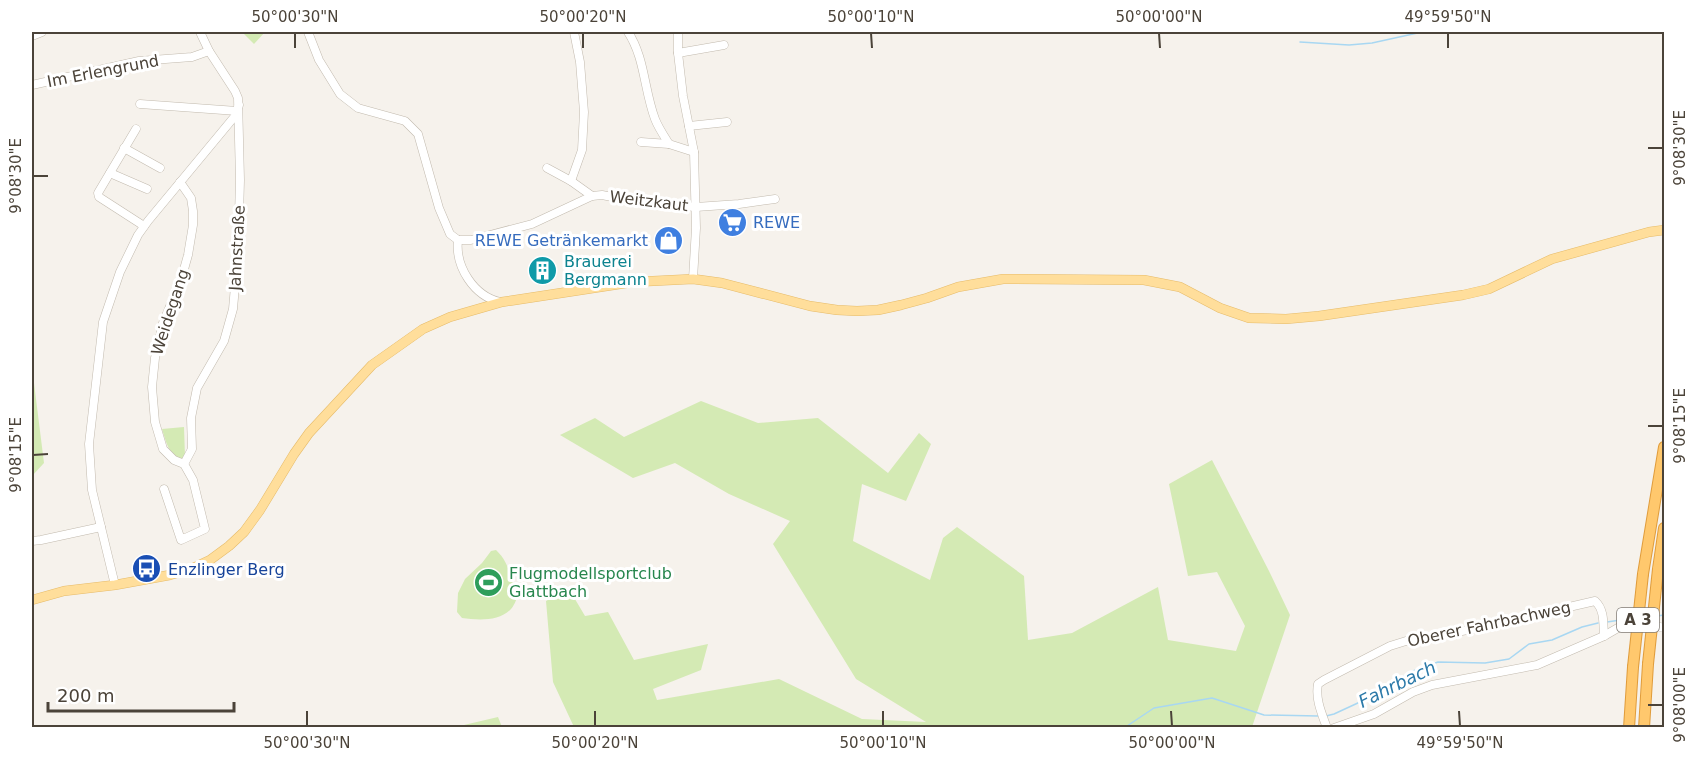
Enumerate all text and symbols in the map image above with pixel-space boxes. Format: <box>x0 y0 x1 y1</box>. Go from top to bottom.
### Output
text: 50°00'30"N <box>251 8 339 26</box>
text: 50°00'20"N <box>539 8 627 26</box>
text: 50°00'10"N <box>827 8 915 26</box>
text: 50°00'00"N <box>1115 8 1203 26</box>
text: 49°59'50"N <box>1404 8 1492 26</box>
street label: Im Erlengrund <box>45 51 161 91</box>
text: 9°08'30"E <box>1671 110 1689 186</box>
text: 9°08'30"E <box>7 138 25 214</box>
street label: Weitzkaut <box>609 187 689 215</box>
street label: Jahnstraße <box>225 205 249 292</box>
supermarket icon: REWE <box>716 206 748 238</box>
place label: REWE <box>753 213 800 232</box>
shop icon: REWE Getränkemarkt <box>653 224 685 256</box>
place label: REWE Getränkemarkt <box>475 231 648 250</box>
place label: Brauerei Bergmann <box>564 252 647 289</box>
building icon: Brauerei Bergmann <box>527 254 559 286</box>
street label: Weidegang <box>147 267 193 357</box>
text: 9°08'15"E <box>1671 388 1689 464</box>
text: 9°08'15"E <box>7 417 25 493</box>
bus stop icon: Enzlinger Berg <box>131 553 163 585</box>
place label: Enzlinger Berg <box>168 560 285 579</box>
place label: Flugmodellsportclub Glattbach <box>509 564 672 601</box>
sports icon: Flugmodellsportclub Glattbach <box>472 566 504 598</box>
street label: Oberer Fahrbachweg <box>1406 597 1572 651</box>
road number: A 3 <box>1617 608 1659 632</box>
water label: Fahrbach <box>1355 656 1439 712</box>
text: 9°08'00"E <box>1671 667 1689 743</box>
scale bar <box>48 675 234 713</box>
text: 200 m <box>57 685 115 706</box>
text: 50°00'30"N <box>263 734 351 752</box>
text: 50°00'20"N <box>551 734 639 752</box>
text: 50°00'10"N <box>839 734 927 752</box>
text: 50°00'00"N <box>1128 734 1216 752</box>
text: 49°59'50"N <box>1416 734 1504 752</box>

